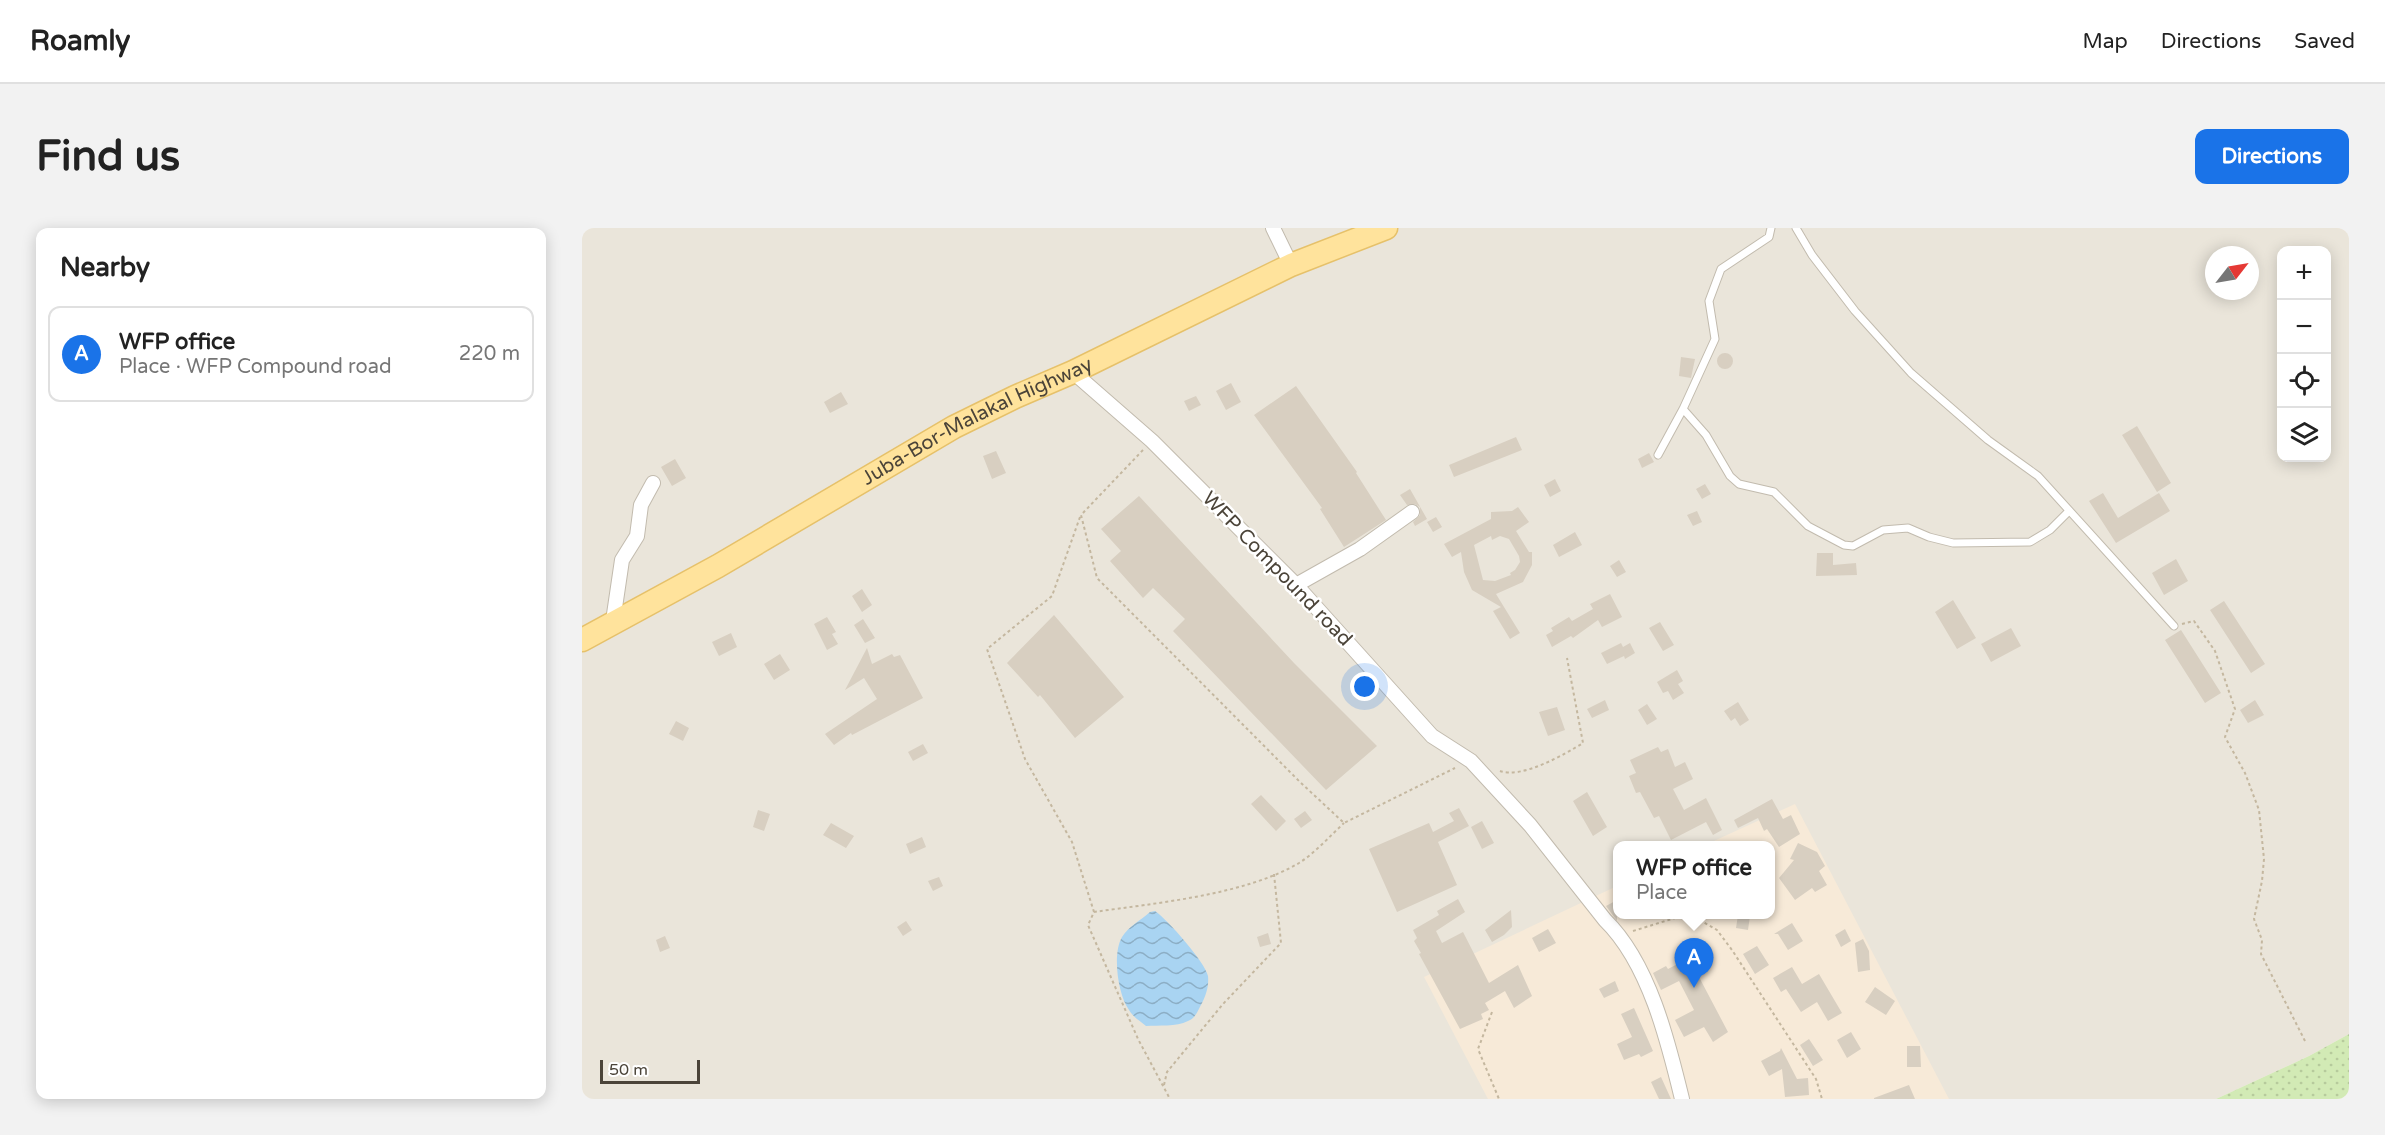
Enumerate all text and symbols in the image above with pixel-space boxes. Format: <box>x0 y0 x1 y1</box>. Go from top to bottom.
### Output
text: Roamly <box>30 24 130 58</box>
text: Map <box>2082 29 2128 54</box>
text: Directions <box>2161 29 2261 54</box>
text: Saved <box>2294 29 2355 54</box>
button: Directions <box>2195 129 2349 184</box>
text: Find us <box>36 131 180 182</box>
north arrow <box>2205 246 2259 300</box>
map controls <box>2277 246 2331 462</box>
button: + <box>2277 246 2331 300</box>
text: Nearby <box>60 252 150 283</box>
button: − <box>2277 300 2331 354</box>
text: WFP office <box>119 329 235 355</box>
text: A <box>74 342 89 366</box>
text: 220 m <box>459 342 520 366</box>
street label: Juba-Bor-Malakal Highway <box>858 352 1097 491</box>
button: locate <box>2277 354 2331 408</box>
text: Place · WFP Compound road <box>119 355 392 379</box>
button: layers <box>2277 408 2331 462</box>
street label: WFP Compound road <box>1197 487 1357 651</box>
your location <box>1350 672 1379 701</box>
popup <box>1613 841 1775 919</box>
text: WFP office <box>1636 855 1752 881</box>
text: Place <box>1636 881 1687 905</box>
pin: A <box>1674 938 1714 988</box>
scale bar <box>600 1057 700 1084</box>
text: 50 m <box>609 1060 648 1080</box>

